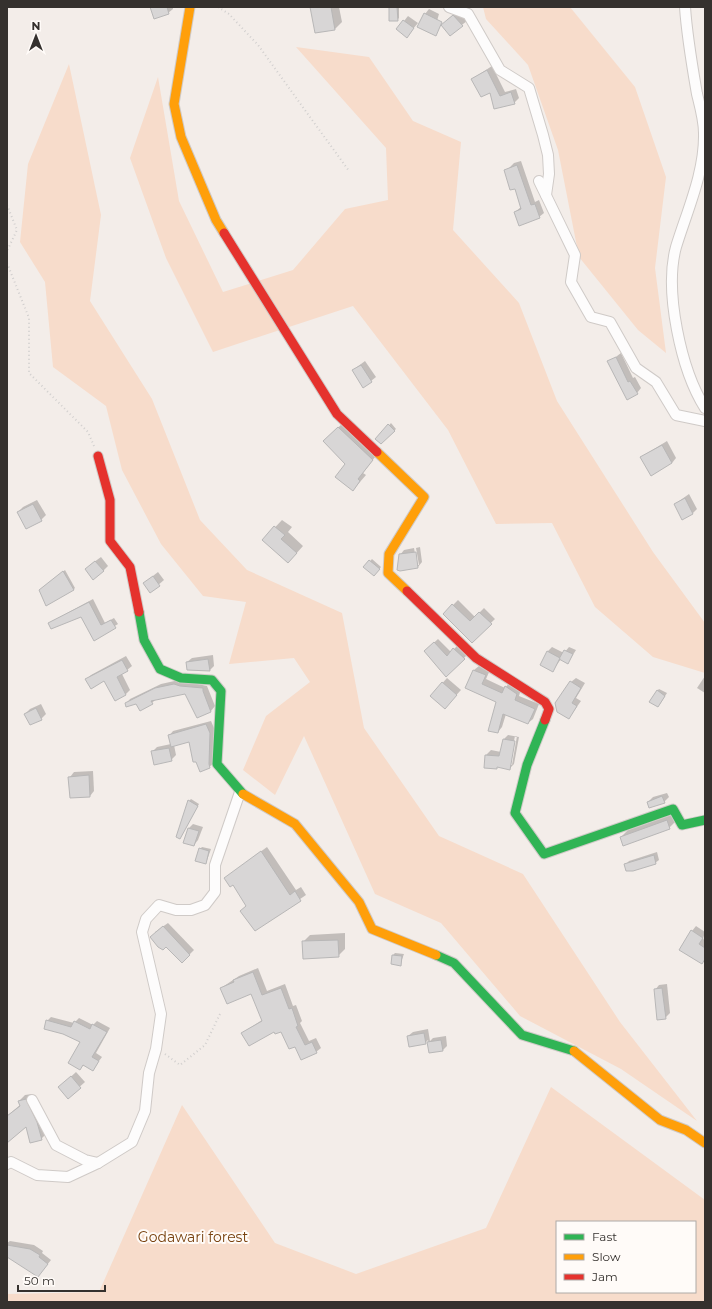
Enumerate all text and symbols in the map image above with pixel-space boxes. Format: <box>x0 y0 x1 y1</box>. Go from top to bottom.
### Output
north arrow <box>16 16 56 56</box>
text: N <box>32 19 40 33</box>
legend <box>556 1221 696 1293</box>
park label: Godawari forest <box>138 1228 248 1246</box>
text: Fast <box>592 1229 617 1244</box>
text: Slow <box>592 1249 621 1264</box>
scale bar <box>18 1267 105 1293</box>
text: Jam <box>591 1269 618 1284</box>
text: 50 m <box>24 1273 55 1288</box>

